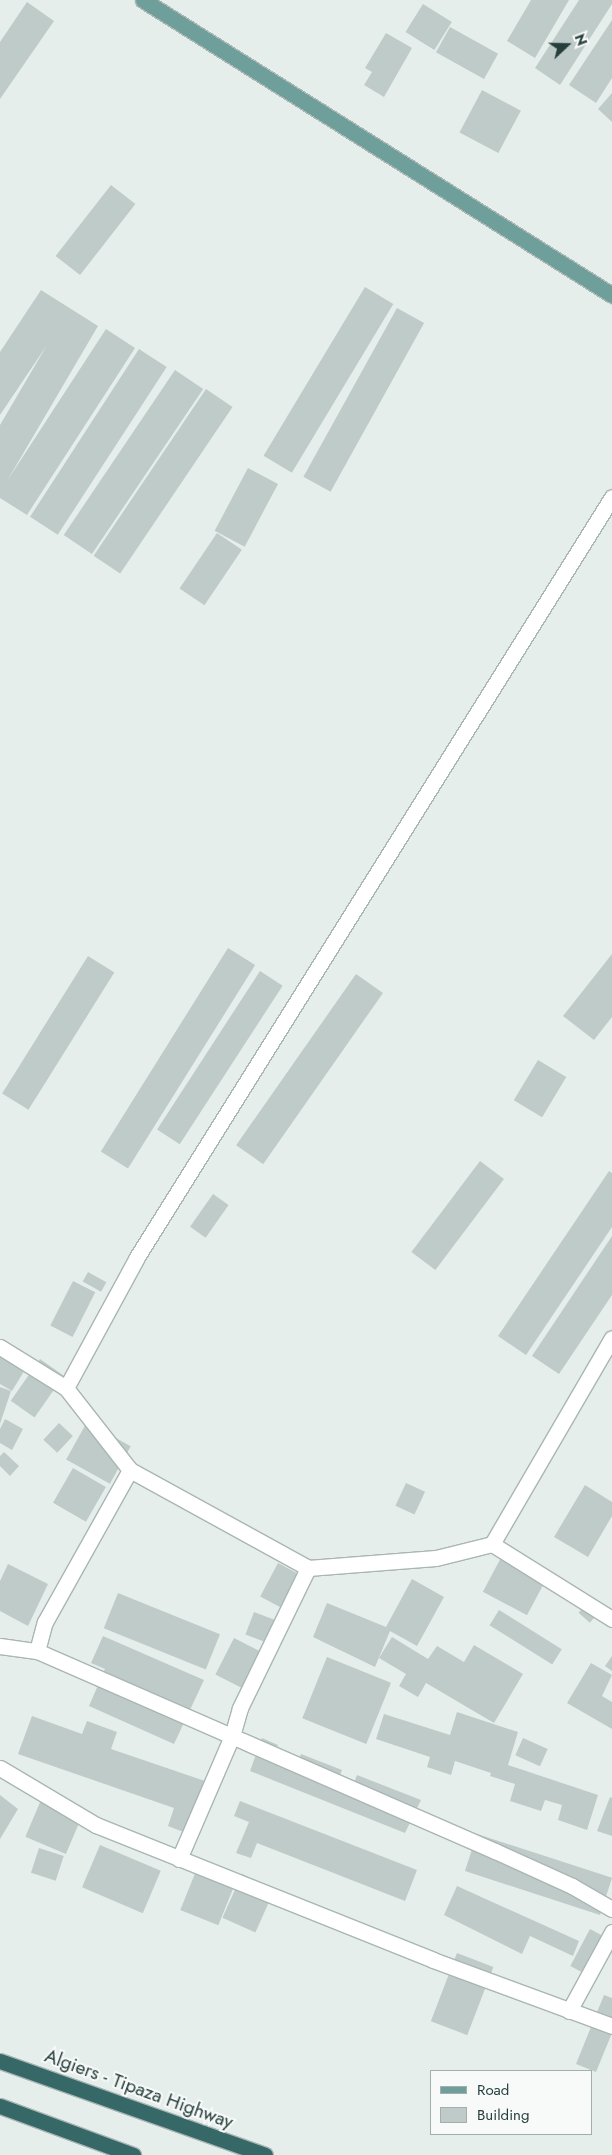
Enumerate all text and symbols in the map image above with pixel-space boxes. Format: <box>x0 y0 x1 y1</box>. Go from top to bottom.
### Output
north arrow <box>542 20 592 70</box>
text: N <box>570 31 592 48</box>
street label: Algiers - Tipaza Highway <box>42 2044 236 2134</box>
legend <box>430 2070 592 2135</box>
text: Road <box>477 2079 509 2101</box>
text: Building <box>477 2104 529 2126</box>

